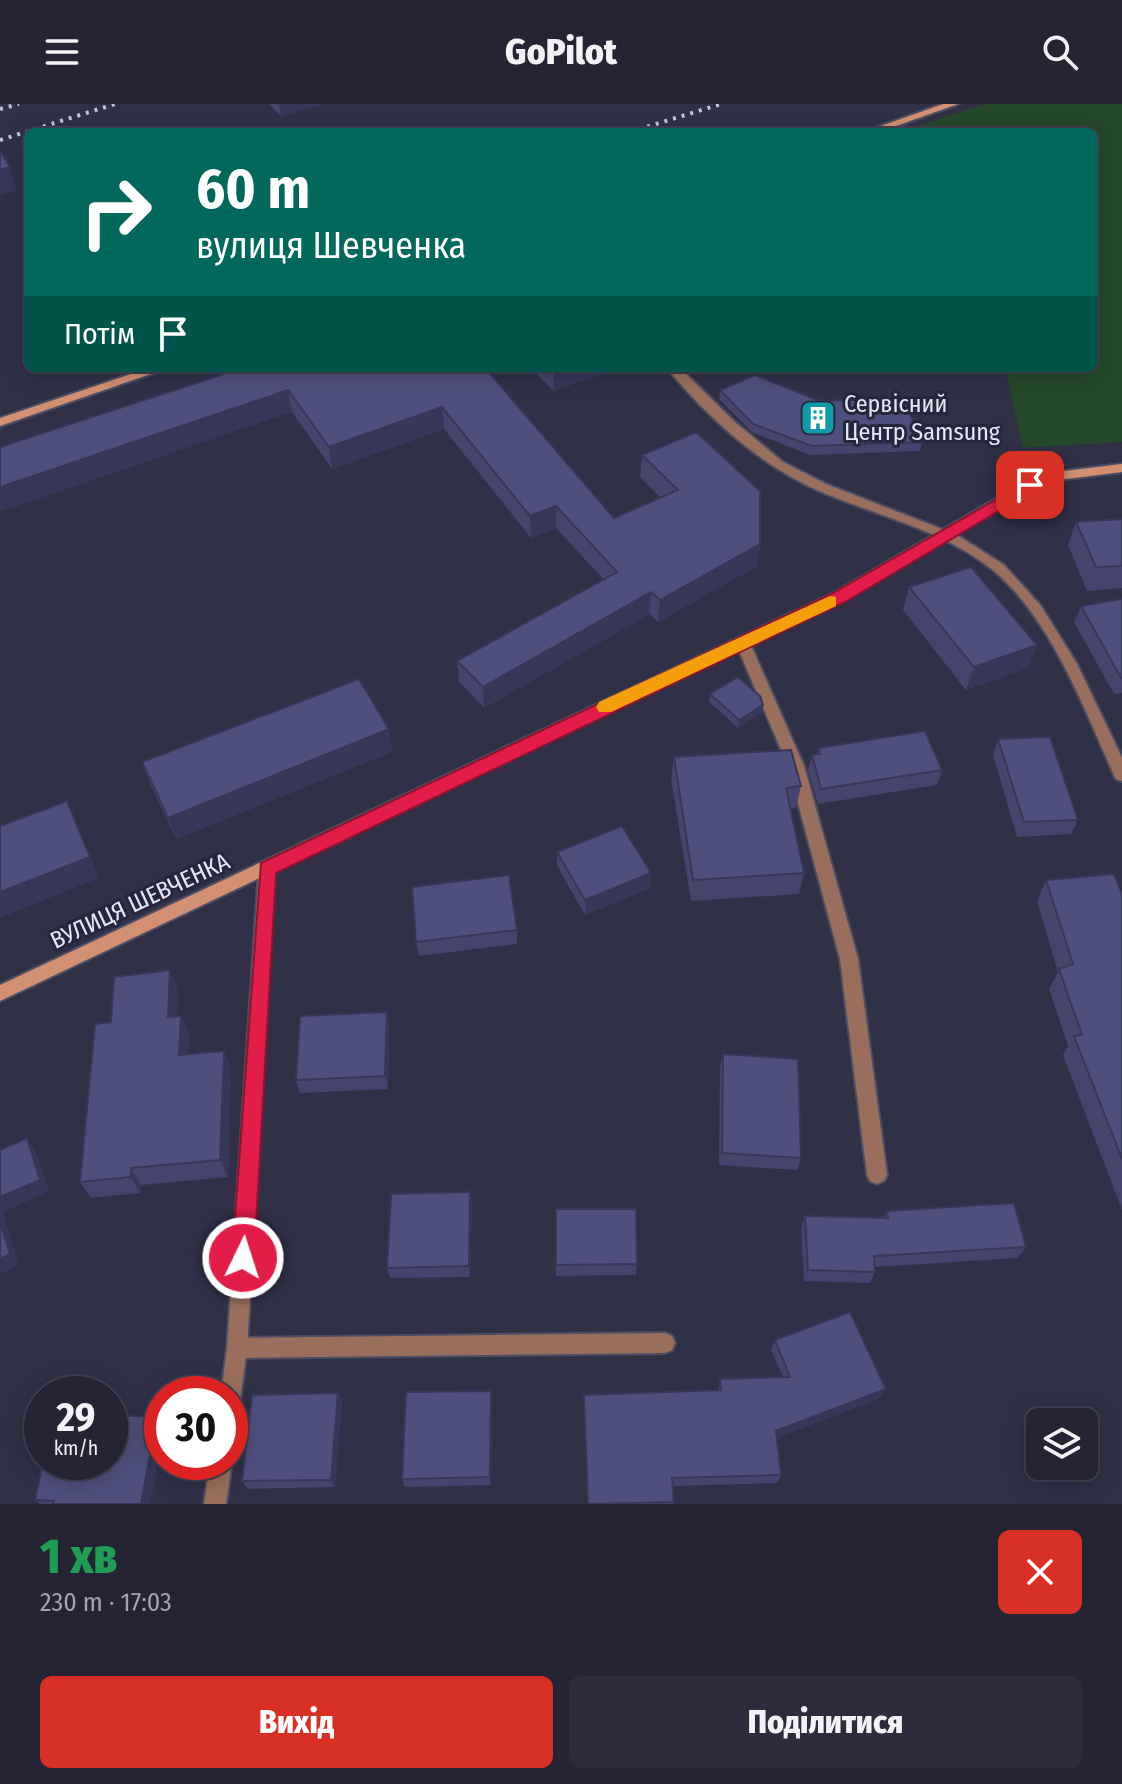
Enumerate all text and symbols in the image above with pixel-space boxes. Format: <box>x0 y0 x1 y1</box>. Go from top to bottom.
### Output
icon: menu <box>40 30 84 74</box>
text: GoPilot <box>505 30 617 74</box>
icon: search <box>1038 30 1082 74</box>
text: 60 m <box>196 156 310 223</box>
icon: right <box>64 160 168 264</box>
text: вулиця Шевченка <box>196 224 466 268</box>
icon: arrive <box>151 312 195 356</box>
text: Потім <box>64 316 135 352</box>
place label: Сервісний Центр Samsung <box>844 390 1001 446</box>
building icon: Сервісний Центр Samsung <box>799 399 837 437</box>
pin <box>996 451 1064 519</box>
icon: arrive <box>1008 463 1052 507</box>
street label: ВУЛИЦЯ ШЕВЧЕНКА <box>46 847 234 955</box>
position arrow <box>201 1216 285 1300</box>
speed limit sign: 30 <box>144 1376 248 1480</box>
text: 29 <box>56 1394 95 1442</box>
map controls <box>1026 1408 1098 1480</box>
button: layers <box>1026 1408 1098 1480</box>
text: km/h <box>54 1436 98 1460</box>
text: 1 хв <box>40 1528 118 1586</box>
button: close <box>998 1530 1082 1614</box>
text: 230 m · 17:03 <box>40 1587 172 1618</box>
button: Вихід <box>40 1676 553 1768</box>
button: Поділитися <box>569 1676 1082 1768</box>

